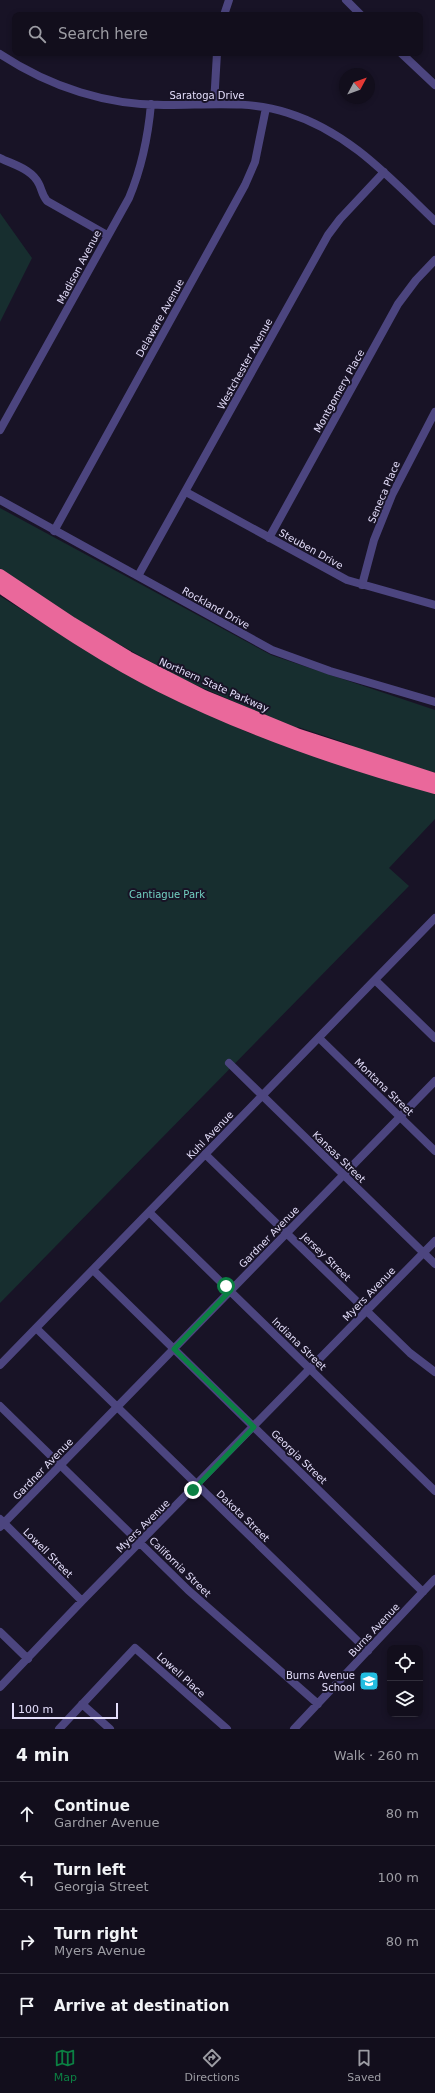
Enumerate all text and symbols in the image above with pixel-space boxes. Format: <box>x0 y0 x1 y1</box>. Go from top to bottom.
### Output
search box <box>12 12 423 56</box>
icon: search <box>26 23 48 45</box>
text: Search here <box>58 25 148 43</box>
north arrow <box>339 68 375 104</box>
street label: Saratoga Drive <box>169 90 245 101</box>
street label: Madison Avenue <box>55 228 103 306</box>
street label: Delaware Avenue <box>134 277 186 359</box>
street label: Westchester Avenue <box>215 317 275 411</box>
street label: Montgomery Place <box>312 348 366 434</box>
street label: Seneca Place <box>366 459 402 525</box>
street label: Steuben Drive <box>277 527 345 571</box>
street label: Rockland Drive <box>180 585 252 631</box>
street label: Northern State Parkway <box>157 656 271 714</box>
park label: Cantiague Park <box>129 889 205 900</box>
street label: Montana Street <box>352 1056 416 1118</box>
street label: Kuhl Avenue <box>185 1109 235 1161</box>
street label: Kansas Street <box>310 1129 368 1185</box>
street label: Gardner Avenue <box>237 1204 301 1270</box>
street label: Jersey Street <box>298 1230 353 1283</box>
street label: Myers Avenue <box>341 1265 397 1323</box>
route start <box>217 1277 235 1295</box>
street label: Indiana Street <box>270 1316 328 1373</box>
street label: Georgia Street <box>269 1428 329 1486</box>
street label: Gardner Avenue <box>11 1436 75 1502</box>
route end <box>184 1481 202 1499</box>
street label: Dakota Street <box>214 1488 272 1544</box>
street label: Myers Avenue <box>114 1497 172 1555</box>
street label: Lowell Street <box>21 1526 75 1580</box>
street label: California Street <box>147 1535 213 1599</box>
street label: Burns Avenue <box>346 1601 402 1659</box>
map controls <box>387 1645 423 1717</box>
button: locate <box>387 1645 423 1681</box>
street label: Lowell Place <box>155 1650 207 1700</box>
place label: Burns Avenue School <box>286 1670 355 1693</box>
school or university icon: Burns Avenue School <box>358 1670 380 1692</box>
button: layers <box>387 1681 423 1717</box>
scale bar <box>12 1701 118 1720</box>
text: 100 m <box>18 1703 53 1716</box>
text: 4 min <box>16 1745 69 1765</box>
text: Walk · 260 m <box>334 1748 419 1763</box>
text: Continue <box>54 1797 130 1815</box>
icon: ahead <box>16 1803 38 1825</box>
text: 80 m <box>386 1806 419 1821</box>
text: Gardner Avenue <box>54 1815 159 1830</box>
text: Turn left <box>54 1861 126 1879</box>
icon: left <box>16 1867 38 1889</box>
text: 100 m <box>377 1870 419 1885</box>
text: Georgia Street <box>54 1879 149 1894</box>
text: Turn right <box>54 1925 138 1943</box>
icon: right <box>16 1931 38 1953</box>
text: 80 m <box>386 1934 419 1949</box>
text: Myers Avenue <box>54 1943 145 1958</box>
icon: arrive <box>16 1995 38 2017</box>
text: Arrive at destination <box>54 1997 229 2015</box>
tab: Map <box>54 2047 77 2084</box>
tab: Directions <box>184 2047 240 2084</box>
tab: Saved <box>347 2047 381 2084</box>

